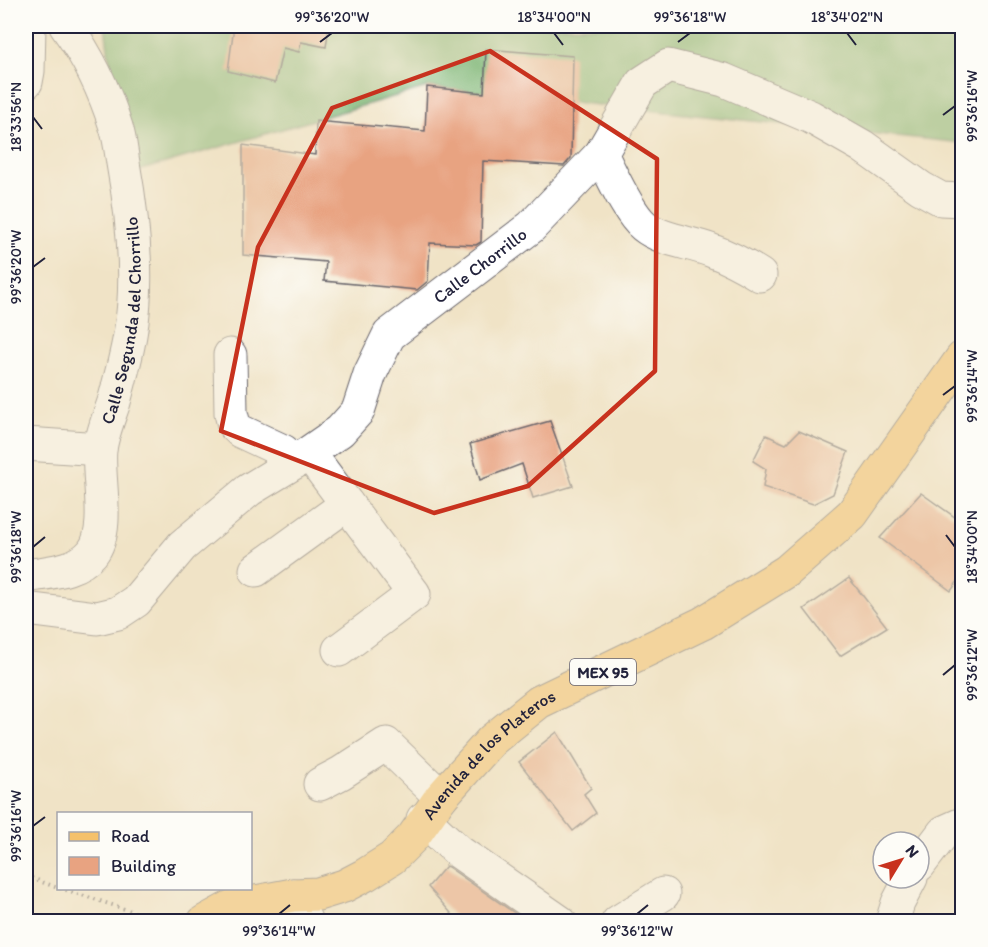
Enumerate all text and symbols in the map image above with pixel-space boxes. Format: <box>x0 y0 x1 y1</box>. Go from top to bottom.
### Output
text: 99°36'20"W <box>295 8 369 26</box>
text: 18°34'00"N <box>517 8 591 26</box>
text: 99°36'18"W <box>654 8 726 26</box>
text: 18°34'02"N <box>811 8 883 26</box>
text: 99°36'16"W <box>963 70 981 142</box>
text: 18°33'56"N <box>7 82 25 152</box>
street label: Calle Segunda del Chorrillo <box>96 216 146 427</box>
street label: Calle Chorrillo <box>429 223 531 308</box>
text: 99°36'20"W <box>7 230 25 304</box>
text: 99°36'14"W <box>963 349 981 423</box>
text: 18°34'00"N <box>963 510 981 584</box>
text: 99°36'18"W <box>7 511 25 583</box>
text: 99°36'12"W <box>963 629 981 701</box>
road number: MEX 95 <box>570 659 636 685</box>
street label: Avenida de los Plateros <box>418 685 559 824</box>
text: 99°36'16"W <box>7 790 25 862</box>
legend <box>57 812 252 890</box>
text: Road <box>111 825 150 847</box>
north arrow <box>871 830 931 890</box>
text: N <box>902 841 923 861</box>
text: Building <box>111 855 177 877</box>
text: 99°36'14"W <box>242 922 316 940</box>
text: 99°36'12"W <box>601 922 673 940</box>

